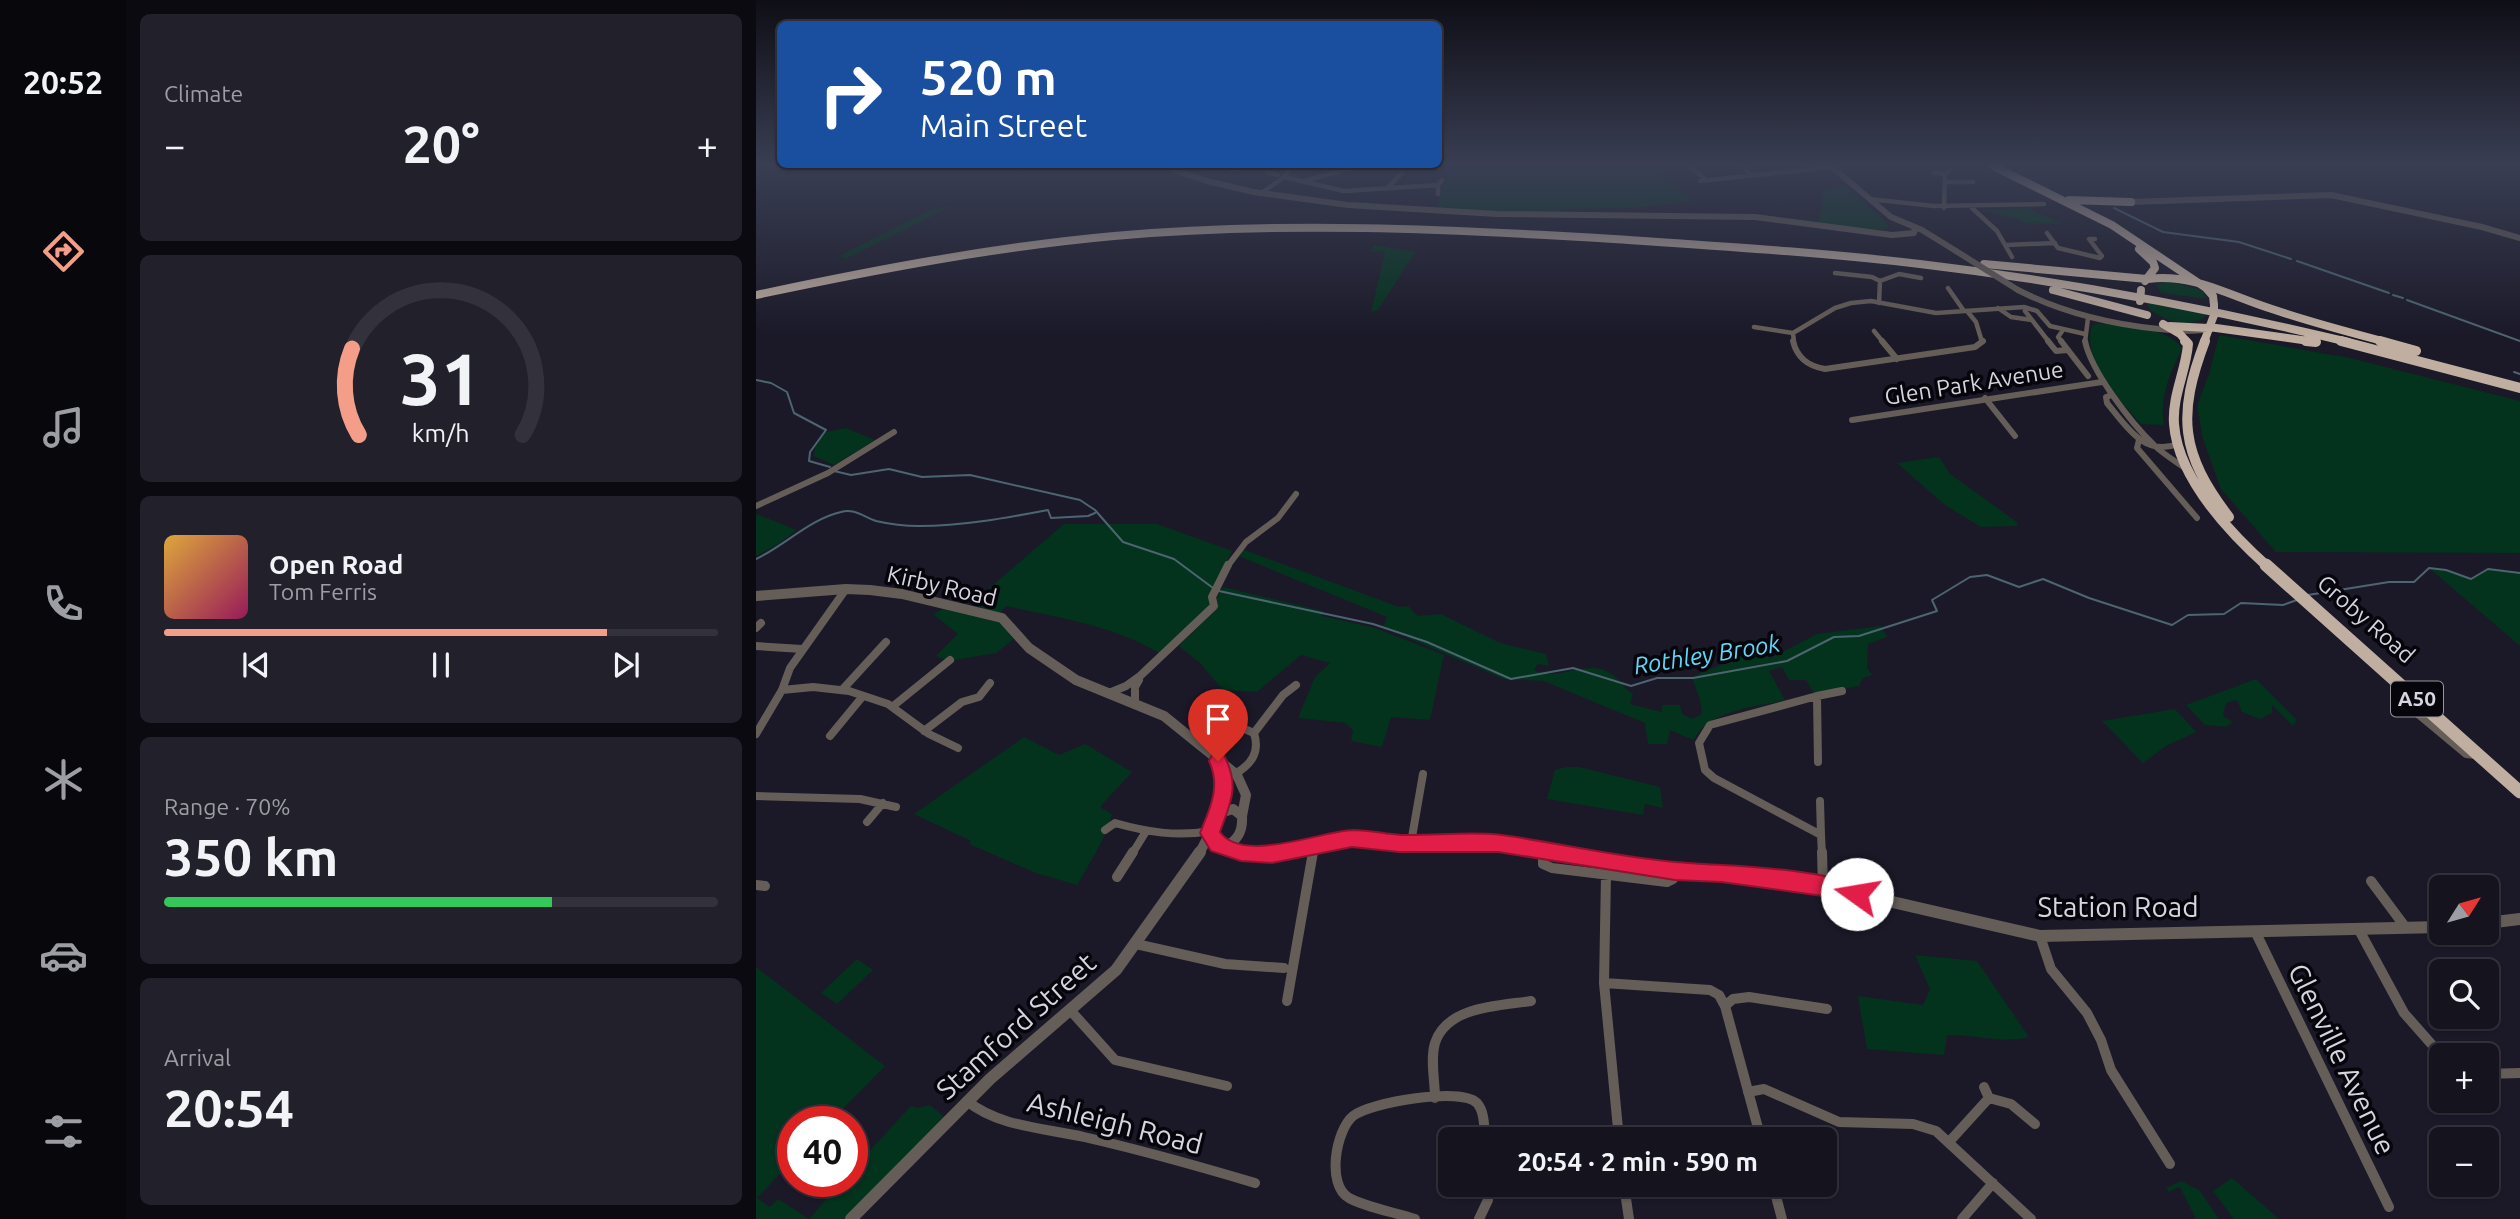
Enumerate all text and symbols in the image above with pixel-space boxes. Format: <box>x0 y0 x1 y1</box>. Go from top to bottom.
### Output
icon: right <box>805 49 896 140</box>
text: 520 m <box>920 49 1057 104</box>
text: 20:52 <box>23 64 103 100</box>
text: Climate <box>164 81 243 106</box>
text: Main Street <box>920 107 1087 143</box>
text: 20° <box>402 115 480 173</box>
text: − <box>164 124 185 166</box>
text: + <box>697 124 718 166</box>
icon: directions <box>39 227 88 276</box>
text: 31 <box>400 337 482 419</box>
street label: Glen Park Avenue <box>1883 356 2065 409</box>
icon: music <box>39 403 88 452</box>
text: km/h <box>412 418 470 446</box>
text: Open Road <box>269 550 403 579</box>
street label: Kirby Road <box>885 561 999 610</box>
street label: Groby Road <box>2313 570 2420 667</box>
icon: phone <box>39 579 88 628</box>
text: Tom Ferris <box>269 579 377 604</box>
water label: Rothley Brook <box>1632 630 1783 679</box>
icon: previous <box>237 646 275 684</box>
icon: pause <box>422 646 460 684</box>
icon: next <box>607 646 645 684</box>
road number: A50 <box>2391 682 2443 716</box>
pin <box>1188 689 1248 761</box>
icon: arrive <box>1199 700 1237 738</box>
icon: climate <box>39 755 88 804</box>
text: Range · 70% <box>164 794 291 819</box>
text: 350 km <box>164 828 338 886</box>
position arrow <box>1820 857 1894 931</box>
north arrow <box>2429 875 2499 945</box>
map controls <box>2429 875 2499 1197</box>
street label: Station Road <box>2037 891 2199 922</box>
icon: car <box>39 931 88 980</box>
street label: Stamford Street <box>930 946 1101 1105</box>
street label: Glenville Avenue <box>2283 958 2402 1159</box>
button: search <box>2429 959 2499 1029</box>
button: + <box>2429 1043 2499 1113</box>
text: Arrival <box>164 1045 231 1070</box>
text: 20:54 <box>164 1079 294 1137</box>
street label: Ashleigh Road <box>1024 1086 1206 1159</box>
speed limit sign: 40 <box>777 1106 868 1197</box>
icon: filters <box>39 1107 88 1156</box>
button: − <box>2429 1127 2499 1197</box>
text: 20:54 · 2 min · 590 m <box>1517 1147 1758 1176</box>

